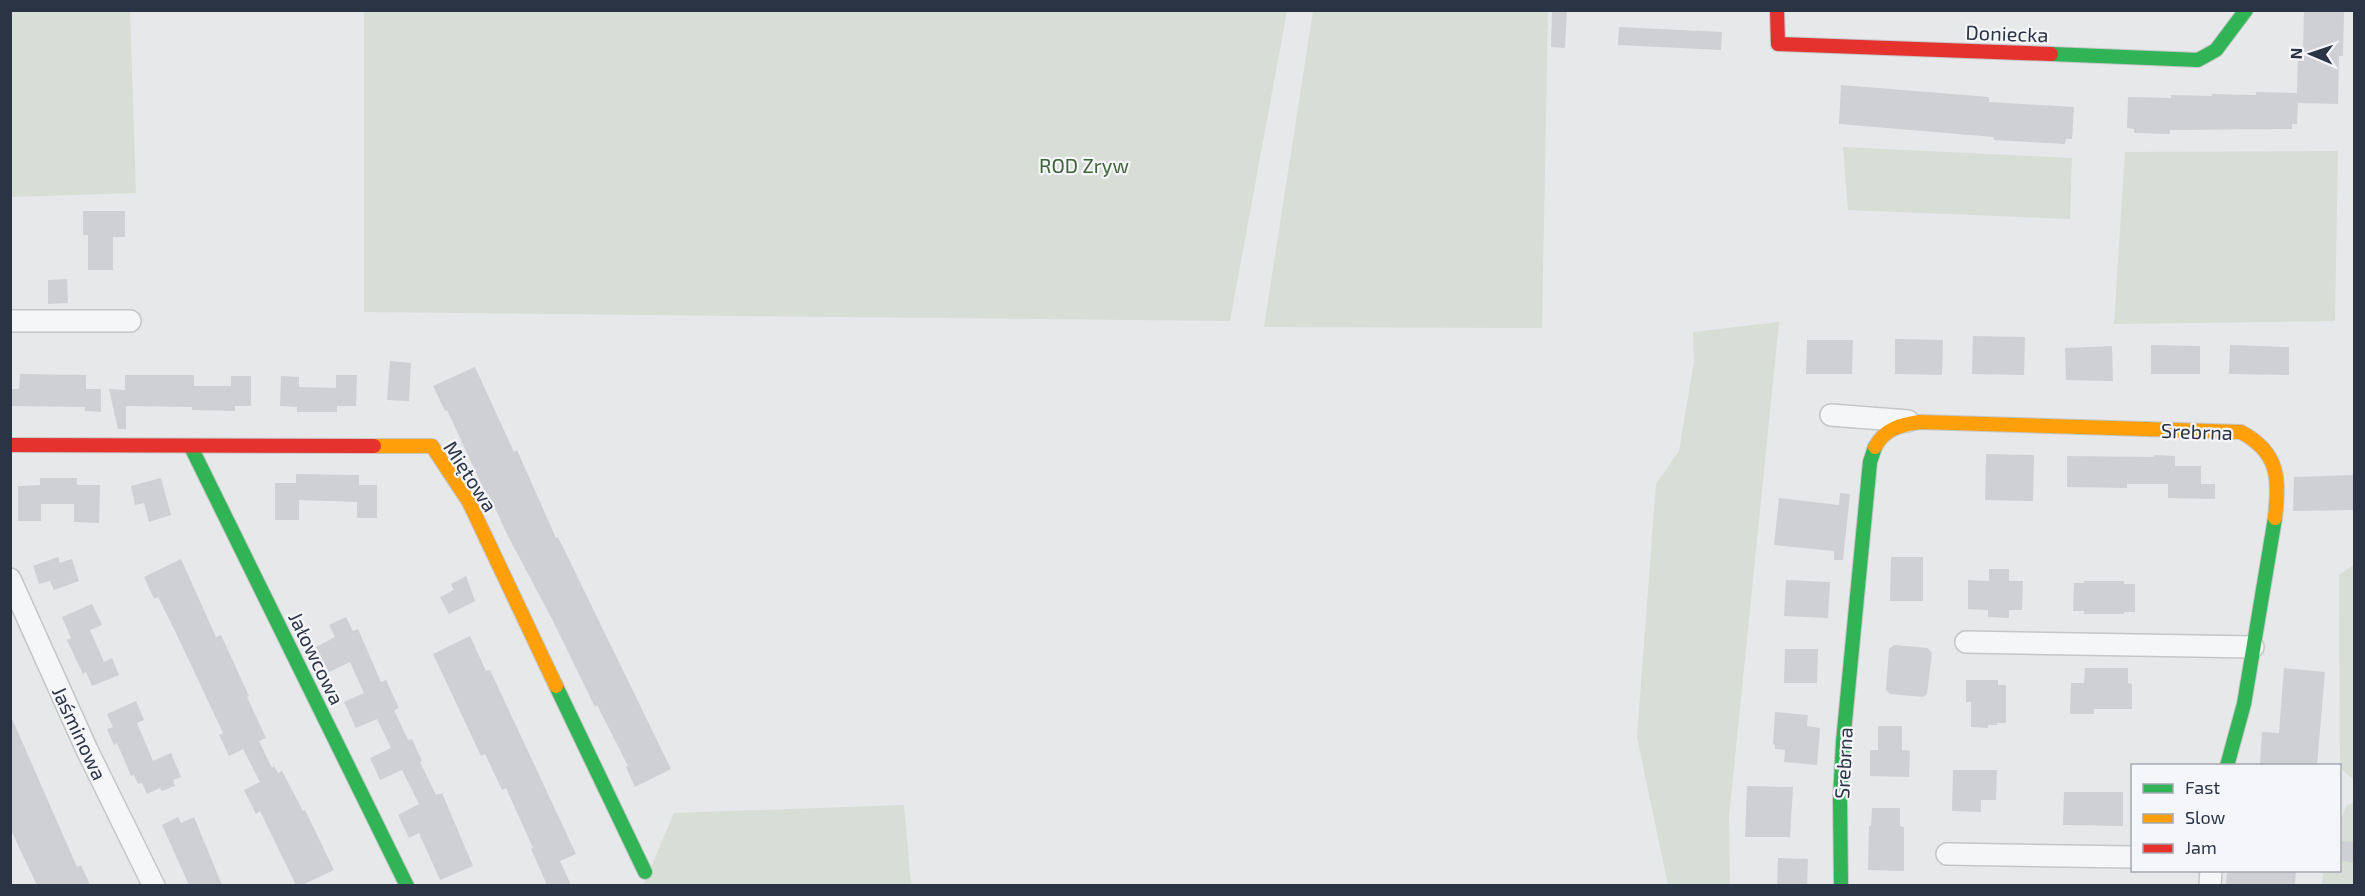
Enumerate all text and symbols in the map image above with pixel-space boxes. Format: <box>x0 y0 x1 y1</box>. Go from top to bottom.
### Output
street label: Doniecka <box>1965 20 2049 46</box>
north arrow <box>2281 24 2341 84</box>
text: N <box>2286 47 2305 60</box>
park label: ROD Zryw <box>1039 153 1129 177</box>
street label: Srebrna <box>2161 418 2233 444</box>
street label: Miętowa <box>439 436 503 516</box>
street label: Jałowcowa <box>284 608 350 708</box>
street label: Jaśminowa <box>48 682 112 784</box>
street label: Srebrna <box>1829 727 1857 799</box>
legend <box>2131 764 2341 872</box>
text: Fast <box>2185 776 2220 798</box>
text: Slow <box>2185 806 2226 828</box>
text: Jam <box>2185 836 2217 858</box>

